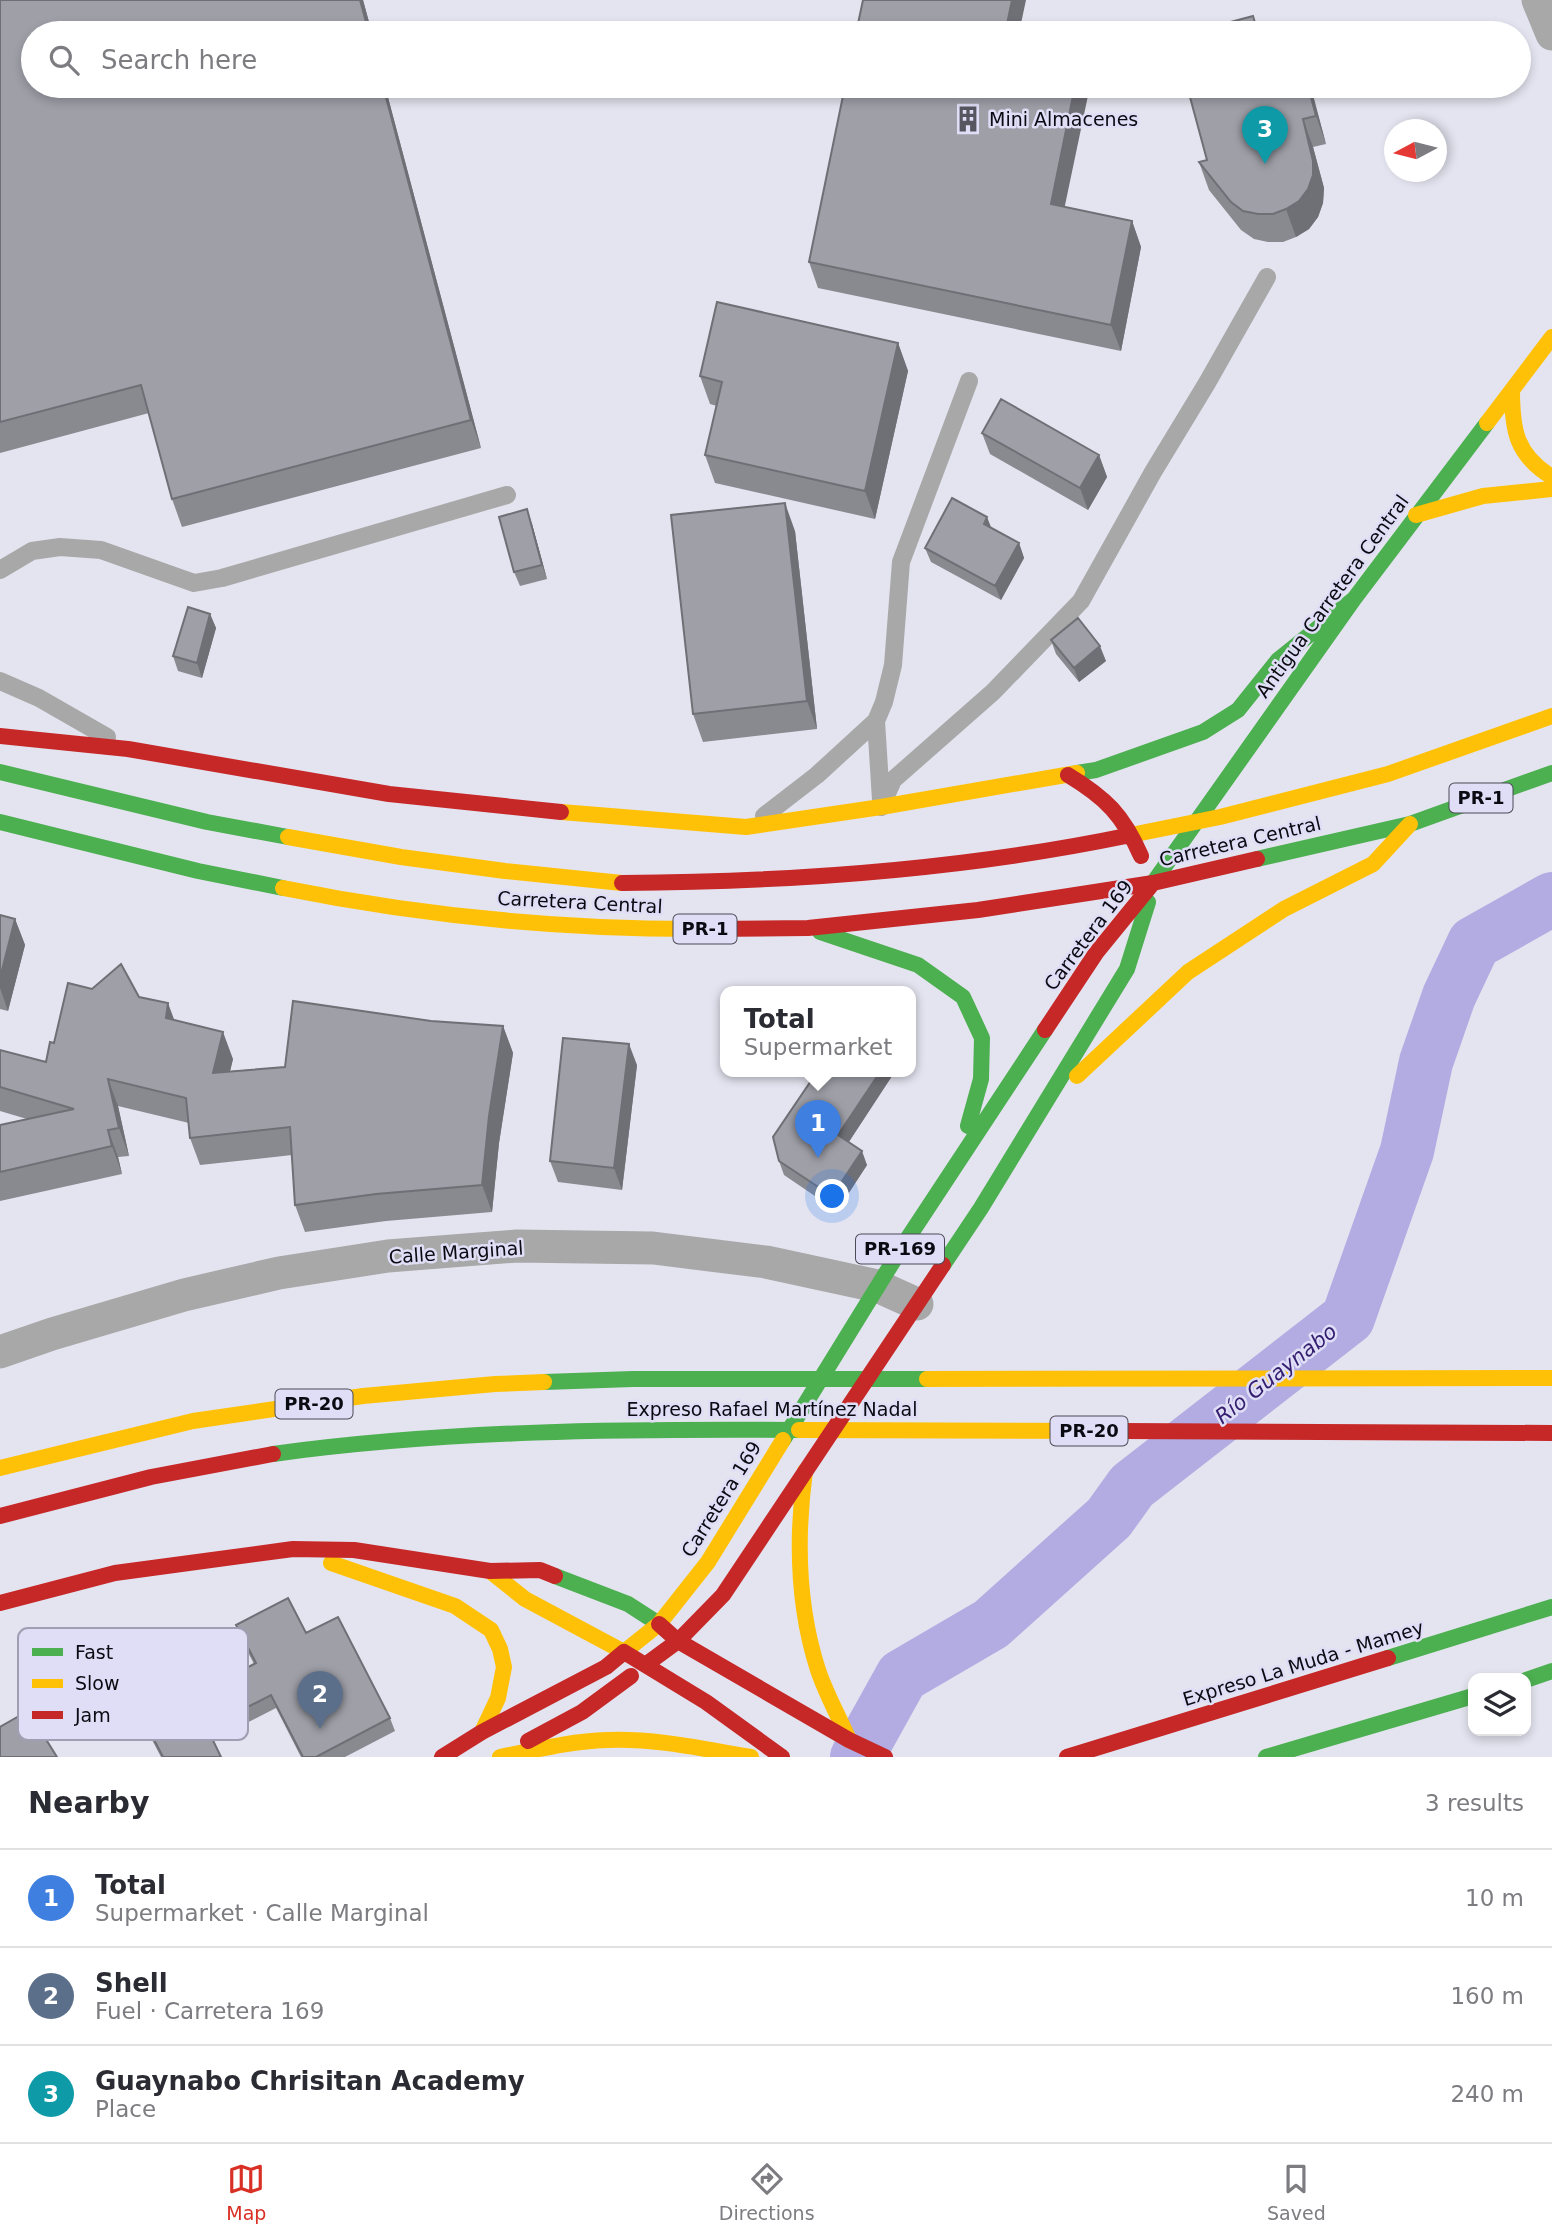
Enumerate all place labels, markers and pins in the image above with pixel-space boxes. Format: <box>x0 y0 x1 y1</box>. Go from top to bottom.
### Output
building icon: Mini Almacenes <box>953 104 983 134</box>
pin: 3 <box>1242 106 1288 164</box>
place label: Mini Almacenes <box>989 108 1138 130</box>
pin: 1 <box>795 1100 841 1158</box>
pin: 2 <box>297 1671 343 1729</box>

